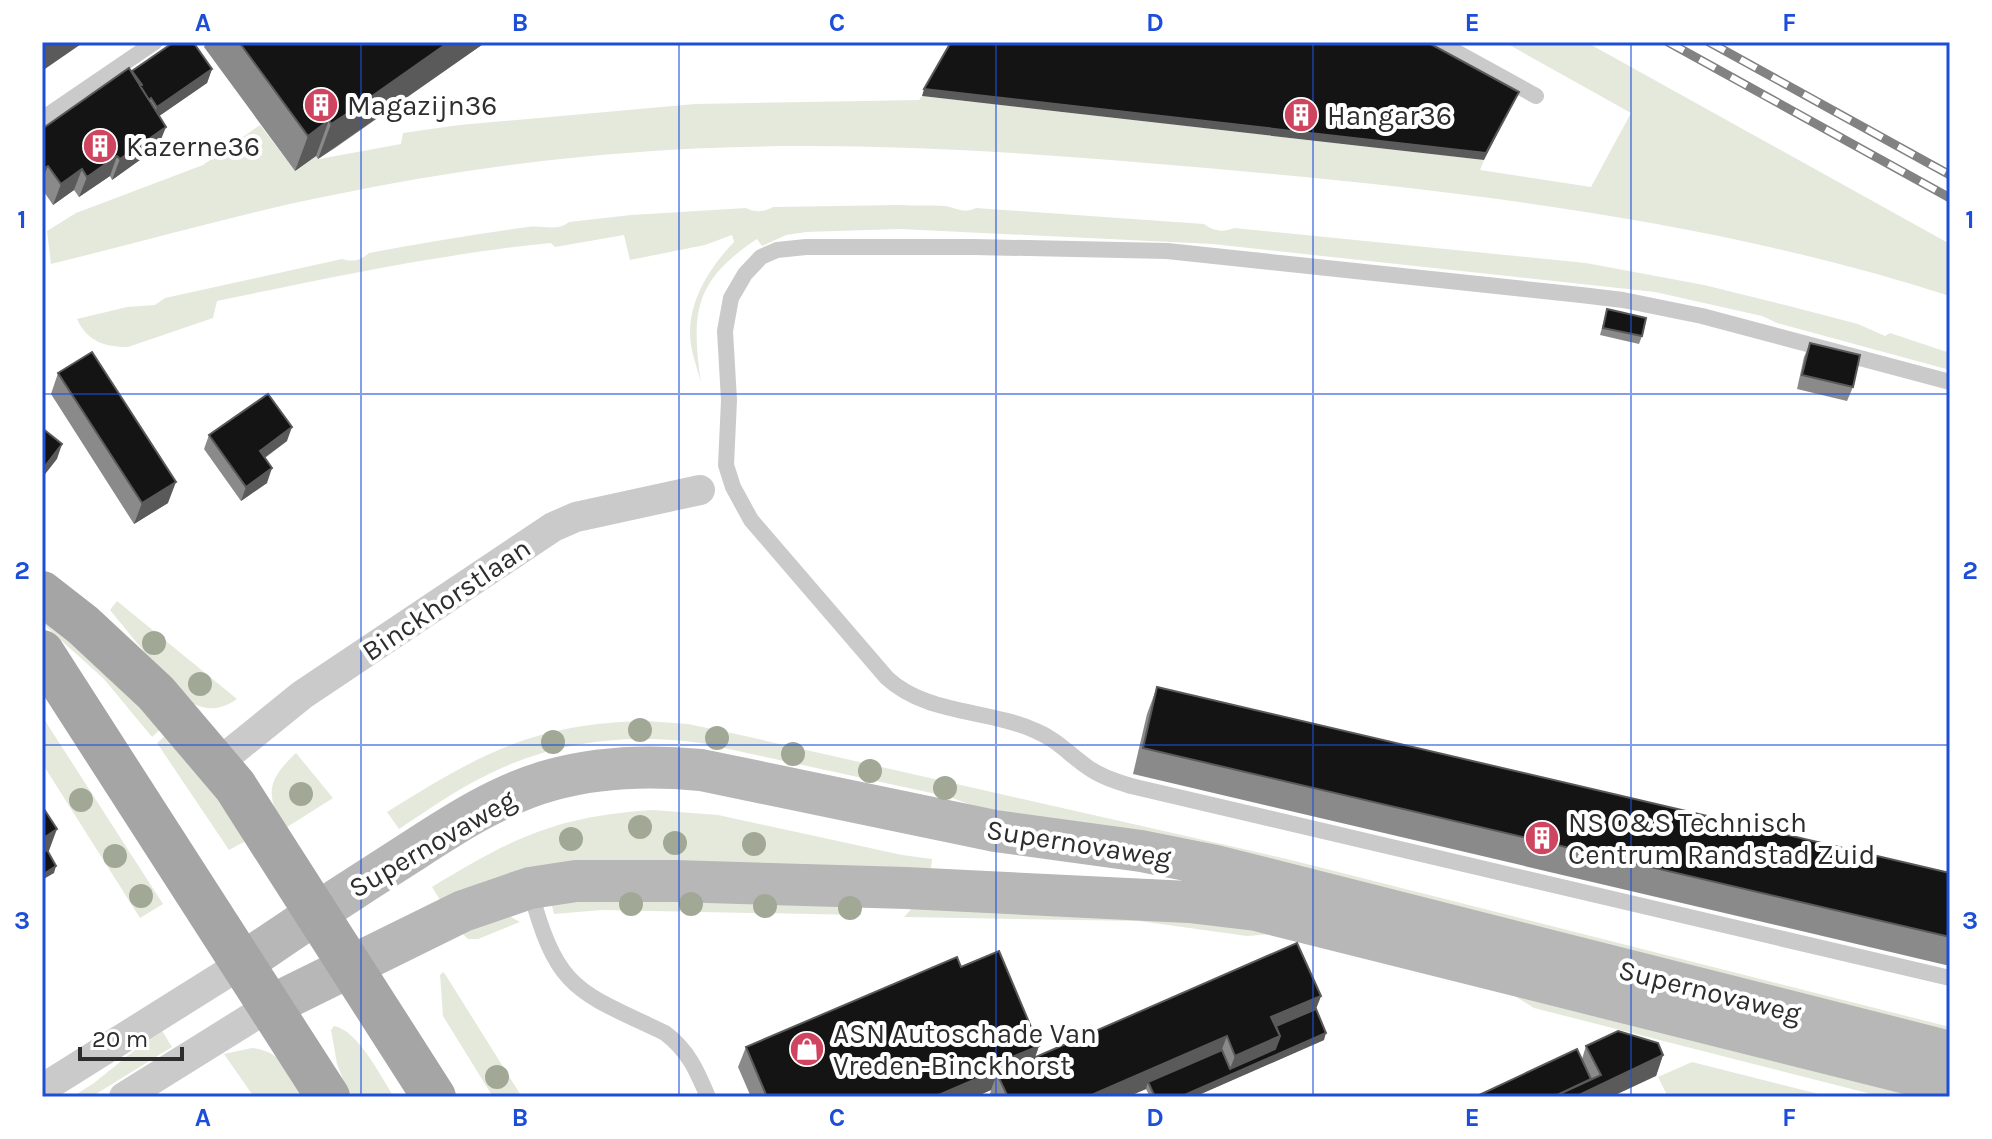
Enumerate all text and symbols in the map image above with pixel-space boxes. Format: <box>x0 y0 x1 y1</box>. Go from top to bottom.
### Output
text: A <box>195 7 211 38</box>
text: B <box>512 7 528 38</box>
text: C <box>829 7 845 38</box>
text: D <box>1146 7 1164 38</box>
text: E <box>1464 7 1480 38</box>
text: F <box>1782 7 1796 38</box>
building icon: Magazijn36 <box>302 86 340 124</box>
place label: Magazijn36 <box>347 89 497 122</box>
building icon: Hangar36 <box>1282 96 1320 134</box>
place label: Hangar36 <box>1327 99 1452 132</box>
building icon: Kazerne36 <box>81 127 119 165</box>
place label: Kazerne36 <box>126 130 260 163</box>
text: 1 <box>17 204 27 235</box>
text: 1 <box>1965 204 1975 235</box>
street label: Binckhorstlaan <box>356 531 537 668</box>
text: 2 <box>14 555 30 586</box>
text: 2 <box>1962 555 1978 586</box>
street label: Supernovaweg <box>343 782 522 904</box>
place label: NS O&S Technisch Centrum Randstad Zuid <box>1568 806 1875 871</box>
street label: Supernovaweg <box>984 813 1174 874</box>
building icon: NS O&S Technisch Centrum Randstad Zuid <box>1523 819 1561 857</box>
text: 3 <box>14 905 30 936</box>
text: 3 <box>1962 905 1978 936</box>
street label: Supernovaweg <box>1615 953 1805 1030</box>
scale bar <box>80 1011 182 1061</box>
place label: ASN Autoschade Van Vreden-Binckhorst <box>833 1017 1097 1082</box>
text: 20 m <box>92 1025 148 1053</box>
shop icon: ASN Autoschade Van Vreden-Binckhorst <box>788 1030 826 1068</box>
text: A <box>195 1102 211 1133</box>
text: B <box>512 1102 528 1133</box>
text: C <box>829 1102 845 1133</box>
text: D <box>1146 1102 1164 1133</box>
text: E <box>1464 1102 1480 1133</box>
text: F <box>1782 1102 1796 1133</box>

